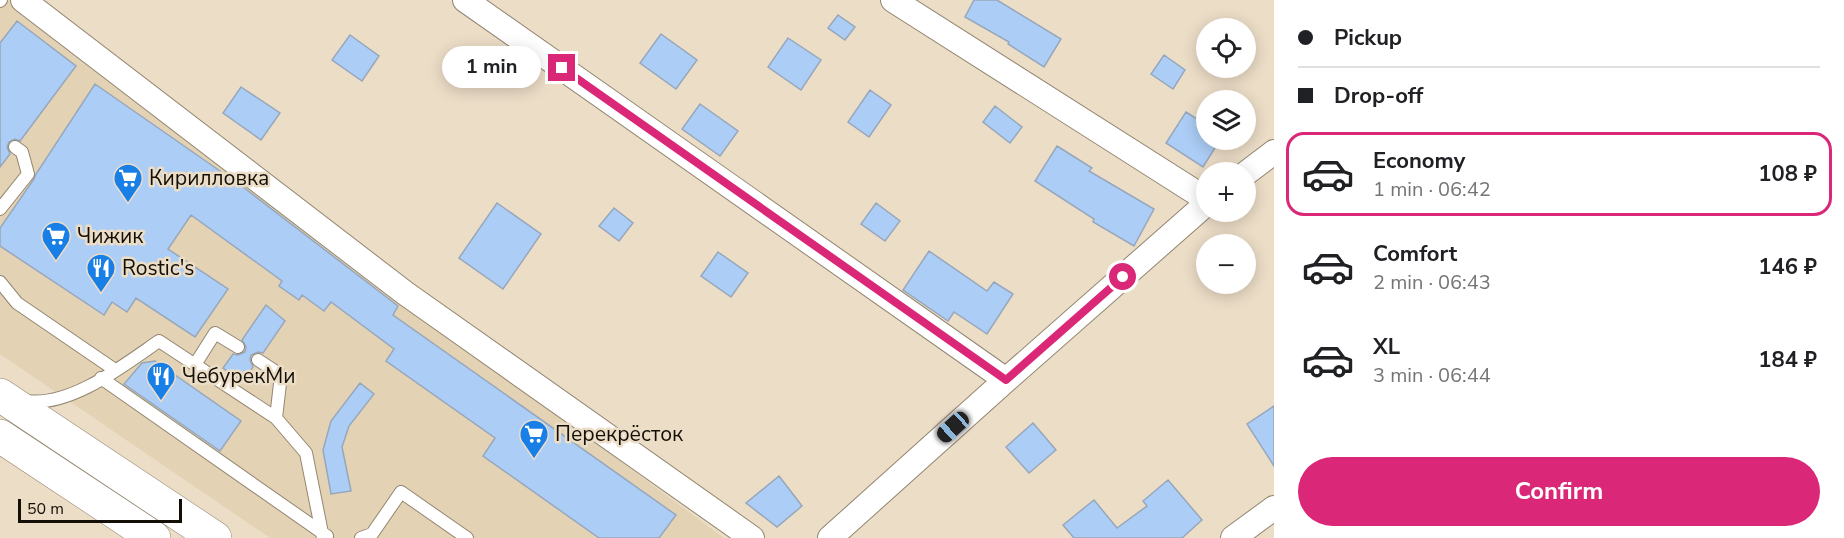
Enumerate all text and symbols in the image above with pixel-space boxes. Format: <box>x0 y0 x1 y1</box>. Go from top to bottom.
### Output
map controls <box>1196 18 1256 294</box>
button: locate <box>1196 18 1256 78</box>
text: Pickup <box>1334 23 1402 53</box>
callout: 1 min <box>442 47 541 89</box>
text: 1 min <box>466 53 517 80</box>
route end <box>548 54 575 81</box>
text: Drop-off <box>1334 81 1423 111</box>
button: layers <box>1196 90 1256 150</box>
text: Economy <box>1373 146 1465 176</box>
icon: car <box>1301 147 1355 201</box>
text: 108 ₽ <box>1758 159 1817 189</box>
supermarket icon: Кирилловка <box>112 162 144 204</box>
button: + <box>1196 162 1256 222</box>
place label: Кирилловка <box>149 164 269 192</box>
text: 1 min · 06:42 <box>1373 176 1491 203</box>
supermarket icon: Чижик <box>40 220 72 262</box>
place label: Чижик <box>77 222 144 250</box>
button: − <box>1196 234 1256 294</box>
text: Comfort <box>1373 239 1457 269</box>
icon: car <box>1301 240 1355 294</box>
restaurant icon: Rostiс's <box>85 252 117 294</box>
text: 146 ₽ <box>1758 252 1817 282</box>
place label: Rostiс's <box>122 254 194 282</box>
route start <box>1109 263 1136 290</box>
text: 2 min · 06:43 <box>1373 269 1491 296</box>
text: XL <box>1373 332 1400 362</box>
icon: car <box>1301 333 1355 387</box>
text: 184 ₽ <box>1758 345 1817 375</box>
restaurant icon: ЧебурекМи <box>145 360 177 402</box>
place label: ЧебурекМи <box>182 362 295 390</box>
text: 3 min · 06:44 <box>1373 362 1491 389</box>
car <box>934 408 972 446</box>
supermarket icon: Перекрёсток <box>518 418 550 460</box>
place label: Перекрёсток <box>555 420 684 448</box>
button: Confirm <box>1298 457 1820 526</box>
scale bar <box>18 496 182 524</box>
text: 50 m <box>27 498 64 520</box>

